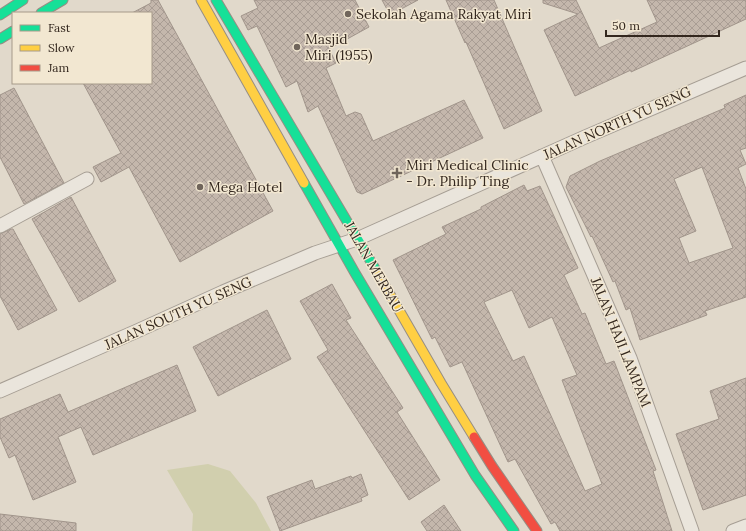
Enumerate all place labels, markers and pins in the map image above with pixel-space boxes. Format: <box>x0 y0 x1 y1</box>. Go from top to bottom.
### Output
place label: Sekolah Agama Rakyat Miri <box>356 5 531 23</box>
marker: Sekolah Agama Rakyat Miri <box>343 9 353 19</box>
place label: Masjid Miri (1955) <box>305 30 372 64</box>
marker: Masjid Miri (1955) <box>292 42 302 52</box>
place label: Miri Medical Clinic - Dr. Philip Ting <box>406 156 529 190</box>
marker: Miri Medical Clinic - Dr. Philip Ting <box>391 167 403 179</box>
place label: Mega Hotel <box>208 178 283 196</box>
marker: Mega Hotel <box>195 182 205 192</box>

